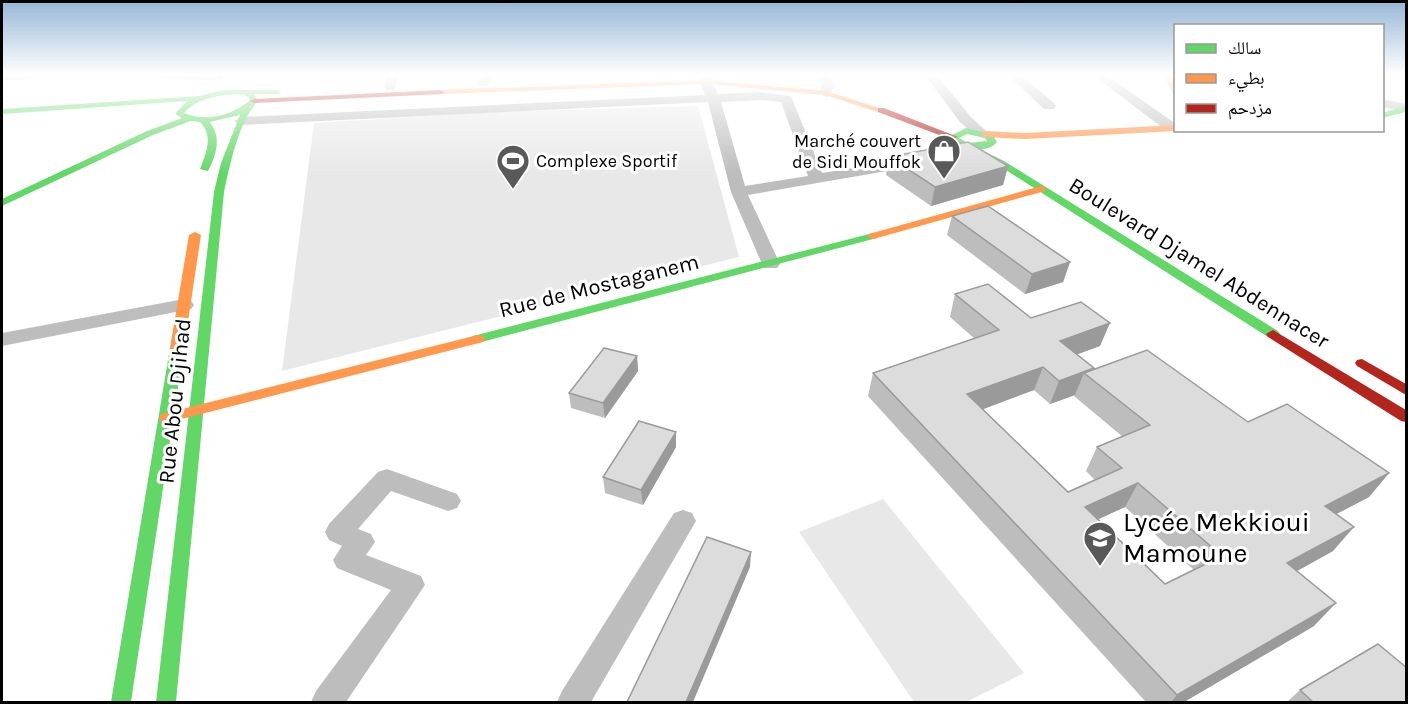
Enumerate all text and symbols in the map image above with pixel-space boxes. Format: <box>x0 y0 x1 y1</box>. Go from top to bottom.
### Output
legend <box>1174 24 1384 132</box>
text: سالك <box>1228 37 1261 59</box>
text: بطيء <box>1228 67 1265 93</box>
text: مزدحم <box>1228 97 1272 120</box>
place label: Marché couvert de Sidi Mouffok <box>792 130 921 173</box>
shop icon: Marché couvert de Sidi Mouffok <box>926 133 962 180</box>
sports icon: Complexe Sportif <box>495 143 531 190</box>
place label: Complexe Sportif <box>536 150 678 172</box>
street label: Boulevard Djamel Abdennacer <box>1064 172 1334 354</box>
street label: Rue de Mostaganem <box>496 249 702 323</box>
street label: Rue Abou Djihad <box>153 317 197 485</box>
place label: Lycée Mekkioui Mamoune <box>1123 506 1310 569</box>
school or university icon: Lycée Mekkioui Mamoune <box>1082 520 1118 567</box>

